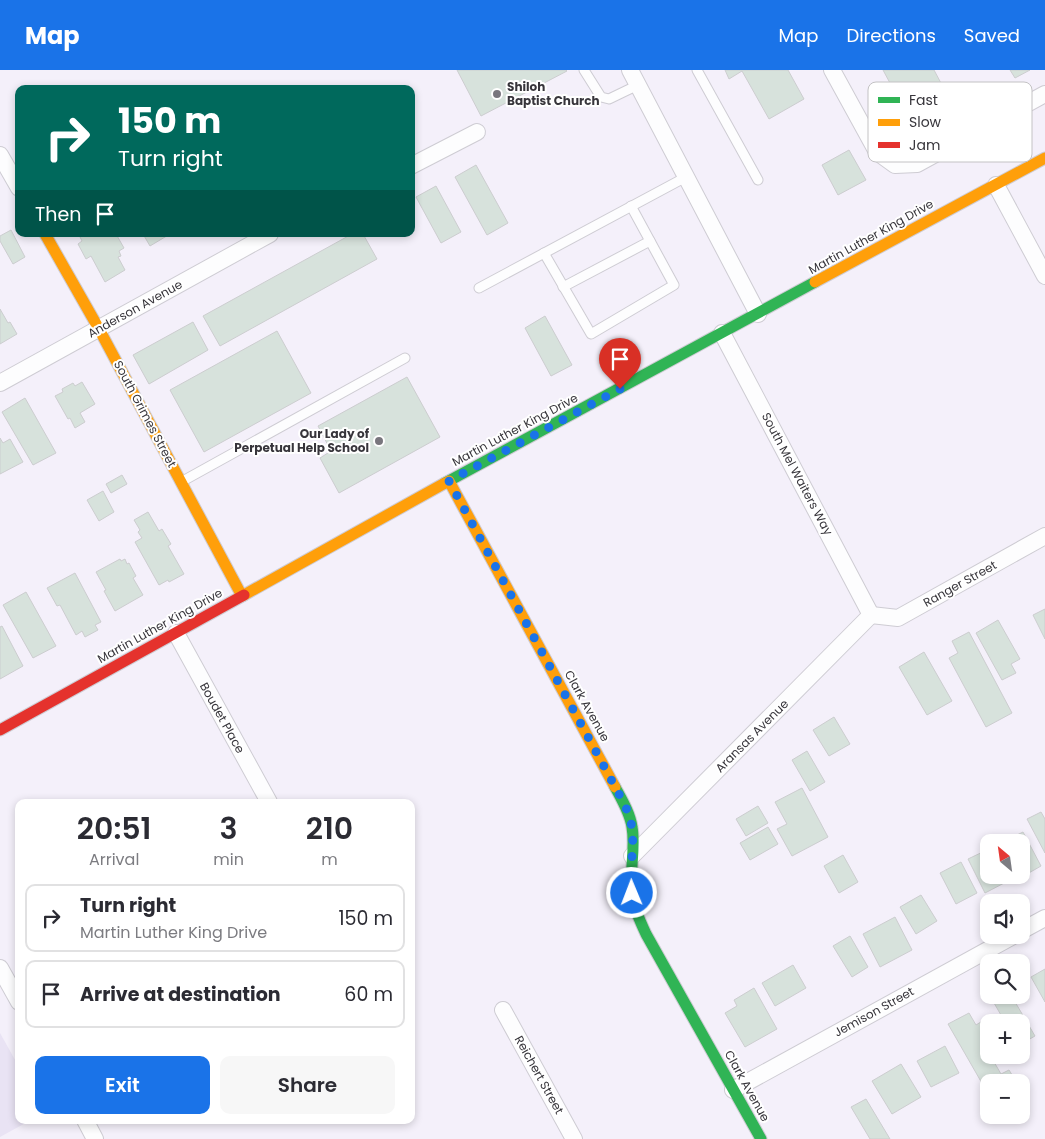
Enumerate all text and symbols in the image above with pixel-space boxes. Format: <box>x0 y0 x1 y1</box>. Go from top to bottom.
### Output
text: Map <box>25 19 80 52</box>
text: Map <box>779 23 818 48</box>
text: Directions <box>846 23 936 48</box>
text: Saved <box>964 23 1020 48</box>
place label: Shiloh Baptist Church <box>507 78 600 109</box>
legend <box>868 82 1032 162</box>
marker: Shiloh Baptist Church <box>491 88 503 100</box>
text: Fast <box>909 90 938 110</box>
text: 150 m <box>118 96 221 145</box>
icon: right <box>35 105 100 170</box>
text: Slow <box>909 112 942 132</box>
text: Jam <box>909 135 940 155</box>
text: Turn right <box>118 143 223 174</box>
street label: Martin Luther King Drive <box>805 195 936 278</box>
icon: arrive <box>91 200 119 228</box>
text: Then <box>35 201 81 228</box>
street label: Anderson Avenue <box>84 276 185 342</box>
pin <box>599 338 641 389</box>
icon: arrive <box>606 345 634 373</box>
street label: South Grimes Street <box>110 357 181 470</box>
street label: Martin Luther King Drive <box>449 389 581 470</box>
street label: South Mel Waiters Way <box>758 409 837 538</box>
place label: Our Lady of Perpetual Help School <box>234 425 370 456</box>
marker: Our Lady of Perpetual Help School <box>373 435 385 447</box>
street label: Ranger Street <box>920 556 1000 611</box>
street label: Martin Luther King Drive <box>94 584 225 667</box>
street label: Clark Avenue <box>561 667 614 745</box>
street label: Boudet Place <box>196 679 249 756</box>
street label: Aransas Avenue <box>711 695 792 776</box>
text: 20:51 <box>77 807 151 850</box>
text: 3 <box>220 807 238 850</box>
text: 210 <box>306 807 353 850</box>
north arrow <box>980 834 1030 884</box>
map controls <box>980 834 1030 1124</box>
text: Arrival <box>89 848 139 871</box>
text: min <box>213 848 244 871</box>
text: m <box>321 848 338 871</box>
position arrow <box>605 866 657 918</box>
text: Turn right <box>80 892 176 919</box>
button: sound <box>980 894 1030 944</box>
icon: right <box>37 904 65 932</box>
text: 150 m <box>338 905 393 932</box>
text: Martin Luther King Drive <box>80 921 267 944</box>
button: search <box>980 954 1030 1004</box>
icon: arrive <box>37 980 65 1008</box>
text: Arrive at destination <box>80 981 281 1008</box>
text: 60 m <box>344 981 393 1008</box>
street label: Jemison Street <box>831 983 917 1041</box>
button: + <box>980 1014 1030 1064</box>
street label: Reichert Street <box>511 1032 568 1117</box>
street label: Clark Avenue <box>721 1047 774 1125</box>
button: Exit <box>35 1056 210 1114</box>
button: Share <box>220 1056 395 1114</box>
button: − <box>980 1074 1030 1124</box>

